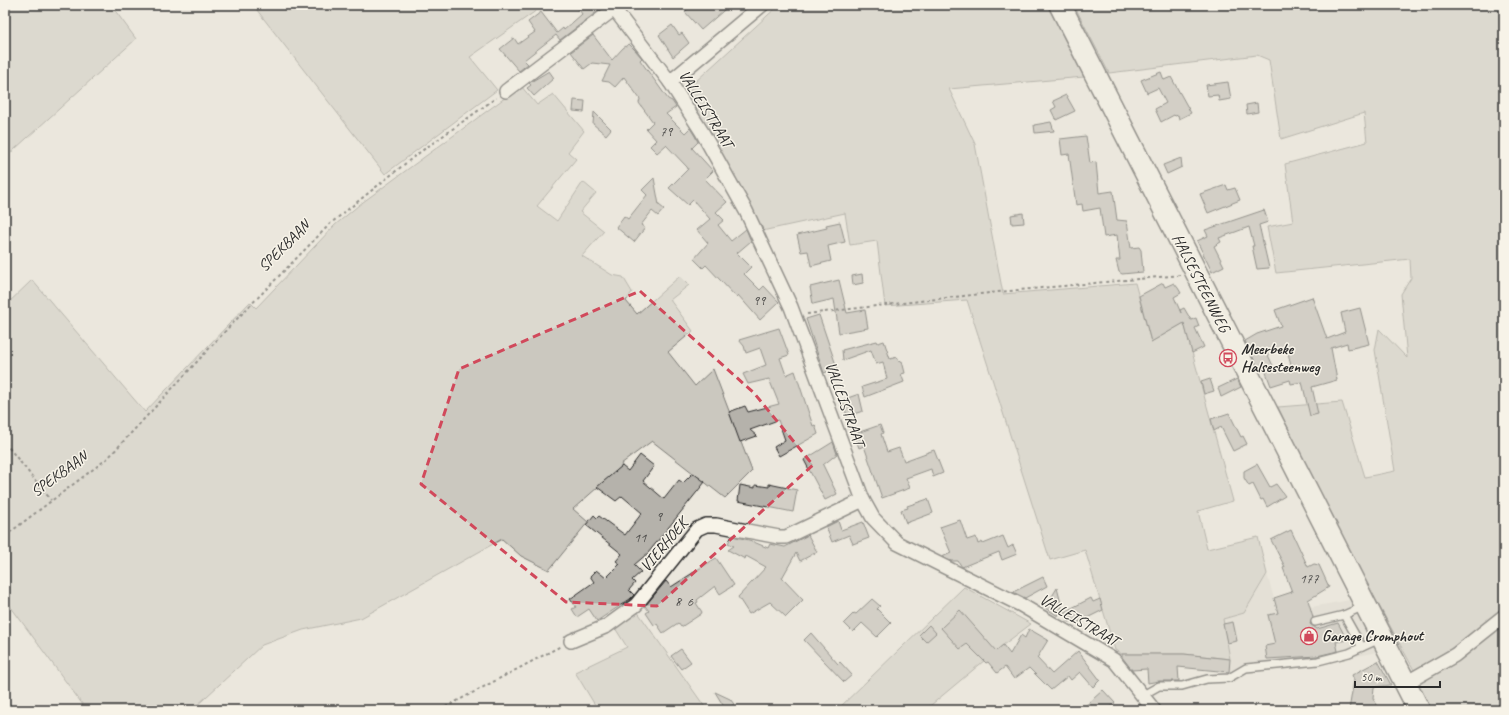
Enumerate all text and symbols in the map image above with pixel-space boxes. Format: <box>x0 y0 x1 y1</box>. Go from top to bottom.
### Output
street label: VALLEISTRAAT <box>674 66 740 155</box>
house number: 79 <box>660 123 674 140</box>
street label: SPEKBAAN <box>254 214 316 276</box>
street label: HALSESTEENWEG <box>1168 230 1235 337</box>
house number: 99 <box>753 292 767 309</box>
place label: Meerbeke Halsesteenweg <box>1241 339 1321 377</box>
bus stop icon: Meerbeke Halsesteenweg <box>1218 348 1238 368</box>
street label: VALLEISTRAAT <box>821 359 871 452</box>
street label: SPEKBAAN <box>27 445 94 501</box>
house number: 9 <box>656 508 664 525</box>
street label: VIERHOEK <box>636 512 694 576</box>
house number: 11 <box>634 529 647 546</box>
house number: 177 <box>1300 570 1319 587</box>
street label: VALLEISTRAAT <box>1036 589 1125 652</box>
house number: 8 <box>675 593 683 610</box>
house number: 6 <box>687 593 694 610</box>
shop icon: Garage Cromphout <box>1299 626 1319 646</box>
place label: Garage Cromphout <box>1322 626 1425 646</box>
scale bar <box>1355 663 1440 689</box>
text: 50 m <box>1361 669 1383 685</box>

